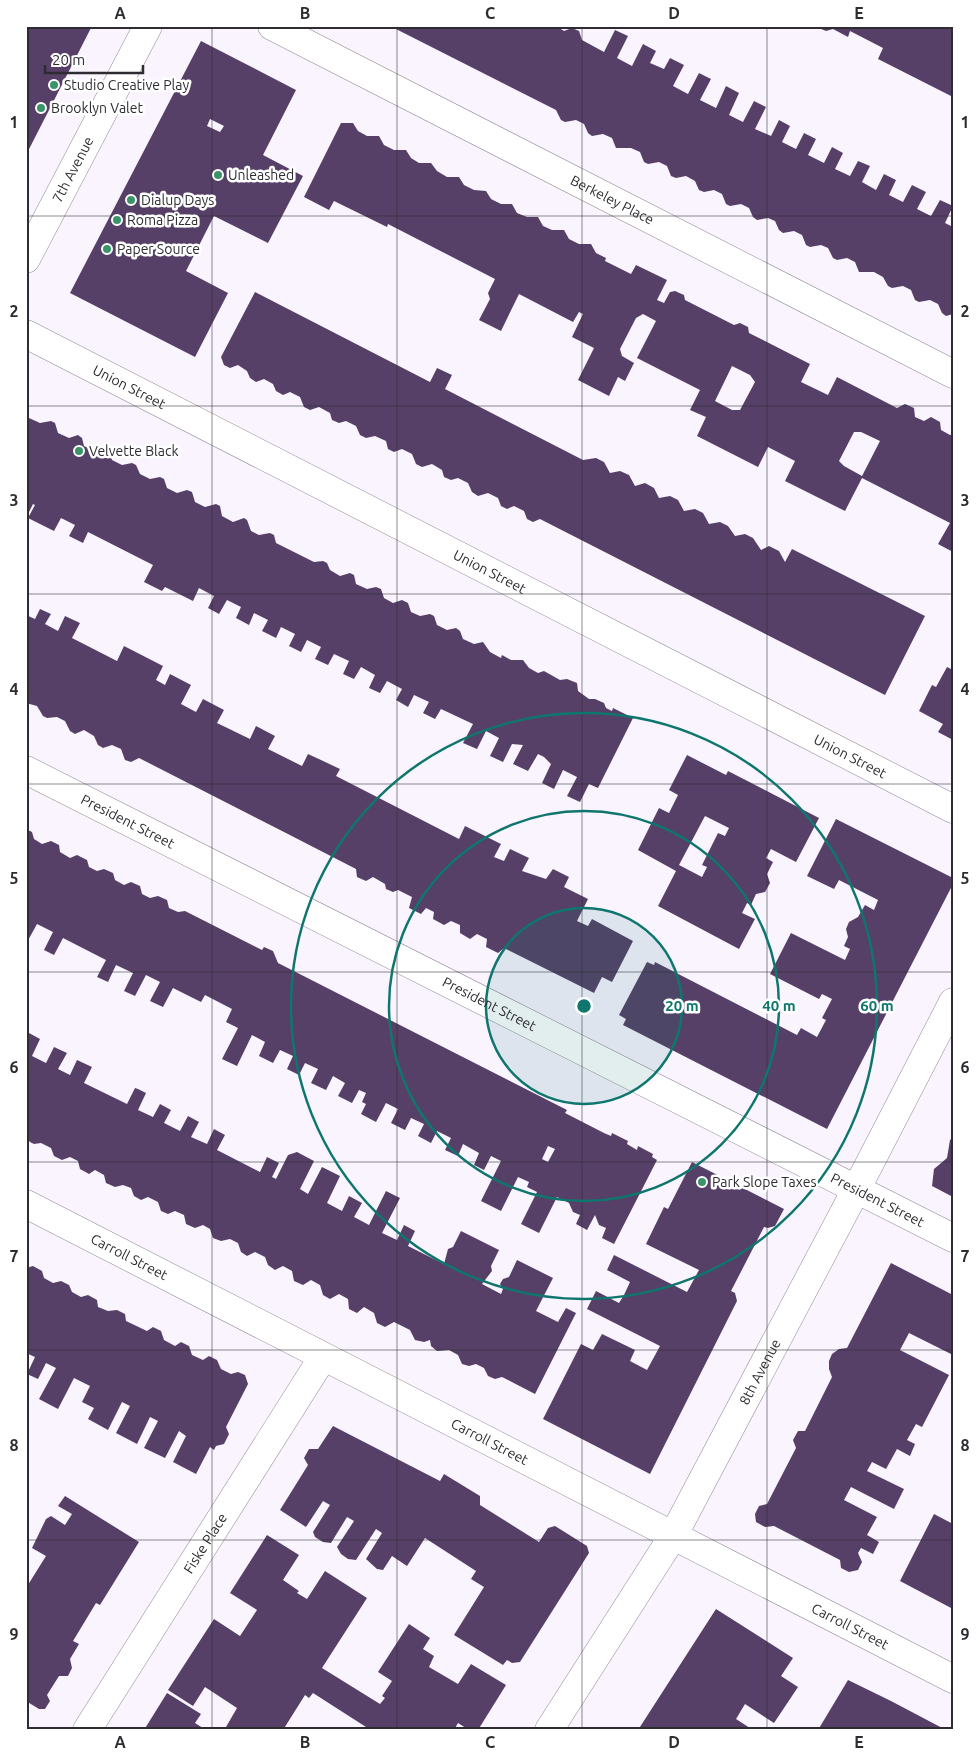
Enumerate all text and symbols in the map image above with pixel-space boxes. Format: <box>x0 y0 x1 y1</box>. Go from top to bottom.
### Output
text: A <box>114 4 126 22</box>
text: B <box>300 4 310 22</box>
text: C <box>485 4 495 22</box>
text: D <box>668 4 680 22</box>
text: E <box>854 4 864 22</box>
scale bar <box>45 42 142 74</box>
text: 20 m <box>52 51 85 68</box>
place label: Studio Creative Play <box>64 77 189 93</box>
marker: Studio Creative Play <box>48 79 60 91</box>
place label: Brooklyn Valet <box>51 100 143 116</box>
marker: Brooklyn Valet <box>35 102 47 114</box>
text: 1 <box>9 113 19 131</box>
text: 1 <box>960 113 970 131</box>
street label: 7th Avenue <box>49 134 97 205</box>
place label: Unleashed <box>228 167 294 183</box>
marker: Unleashed <box>212 169 224 181</box>
street label: Berkeley Place <box>568 172 656 228</box>
place label: Dialup Days <box>141 192 214 208</box>
marker: Dialup Days <box>125 194 137 206</box>
place label: Roma Pizza <box>127 212 198 228</box>
marker: Roma Pizza <box>111 214 123 226</box>
place label: Paper Source <box>117 241 200 257</box>
marker: Paper Source <box>101 243 113 255</box>
text: 2 <box>9 302 19 320</box>
text: 2 <box>960 302 970 320</box>
street label: Union Street <box>90 362 169 412</box>
place label: Velvette Black <box>89 443 179 459</box>
marker: Velvette Black <box>73 445 85 457</box>
text: 3 <box>9 491 19 509</box>
text: 3 <box>960 491 970 509</box>
street label: Union Street <box>451 546 529 597</box>
text: 4 <box>9 680 19 698</box>
text: 4 <box>960 680 970 698</box>
street label: Union Street <box>811 731 890 782</box>
street label: President Street <box>78 791 178 852</box>
text: 5 <box>9 869 19 887</box>
text: 5 <box>960 869 970 887</box>
street label: President Street <box>440 974 539 1034</box>
centre of rings <box>575 997 593 1015</box>
text: 20 m <box>665 997 699 1014</box>
text: 40 m <box>762 997 796 1014</box>
text: 60 m <box>860 997 894 1014</box>
text: 6 <box>9 1058 19 1076</box>
text: 6 <box>960 1058 970 1076</box>
street label: President Street <box>828 1170 928 1230</box>
place label: Park Slope Taxes <box>712 1174 816 1190</box>
marker: Park Slope Taxes <box>696 1176 708 1188</box>
street label: Carroll Street <box>88 1231 171 1283</box>
text: 7 <box>9 1247 19 1265</box>
text: 7 <box>960 1247 970 1265</box>
street label: 8th Avenue <box>736 1336 784 1407</box>
street label: Carroll Street <box>449 1415 531 1468</box>
text: 8 <box>9 1436 19 1454</box>
text: 8 <box>960 1436 970 1454</box>
street label: Fiske Place <box>180 1510 230 1576</box>
street label: Carroll Street <box>809 1600 892 1653</box>
text: 9 <box>9 1625 19 1643</box>
text: 9 <box>960 1625 970 1643</box>
text: A <box>114 1733 126 1751</box>
text: B <box>300 1733 310 1751</box>
text: C <box>485 1733 495 1751</box>
text: D <box>668 1733 680 1751</box>
text: E <box>854 1733 864 1751</box>

